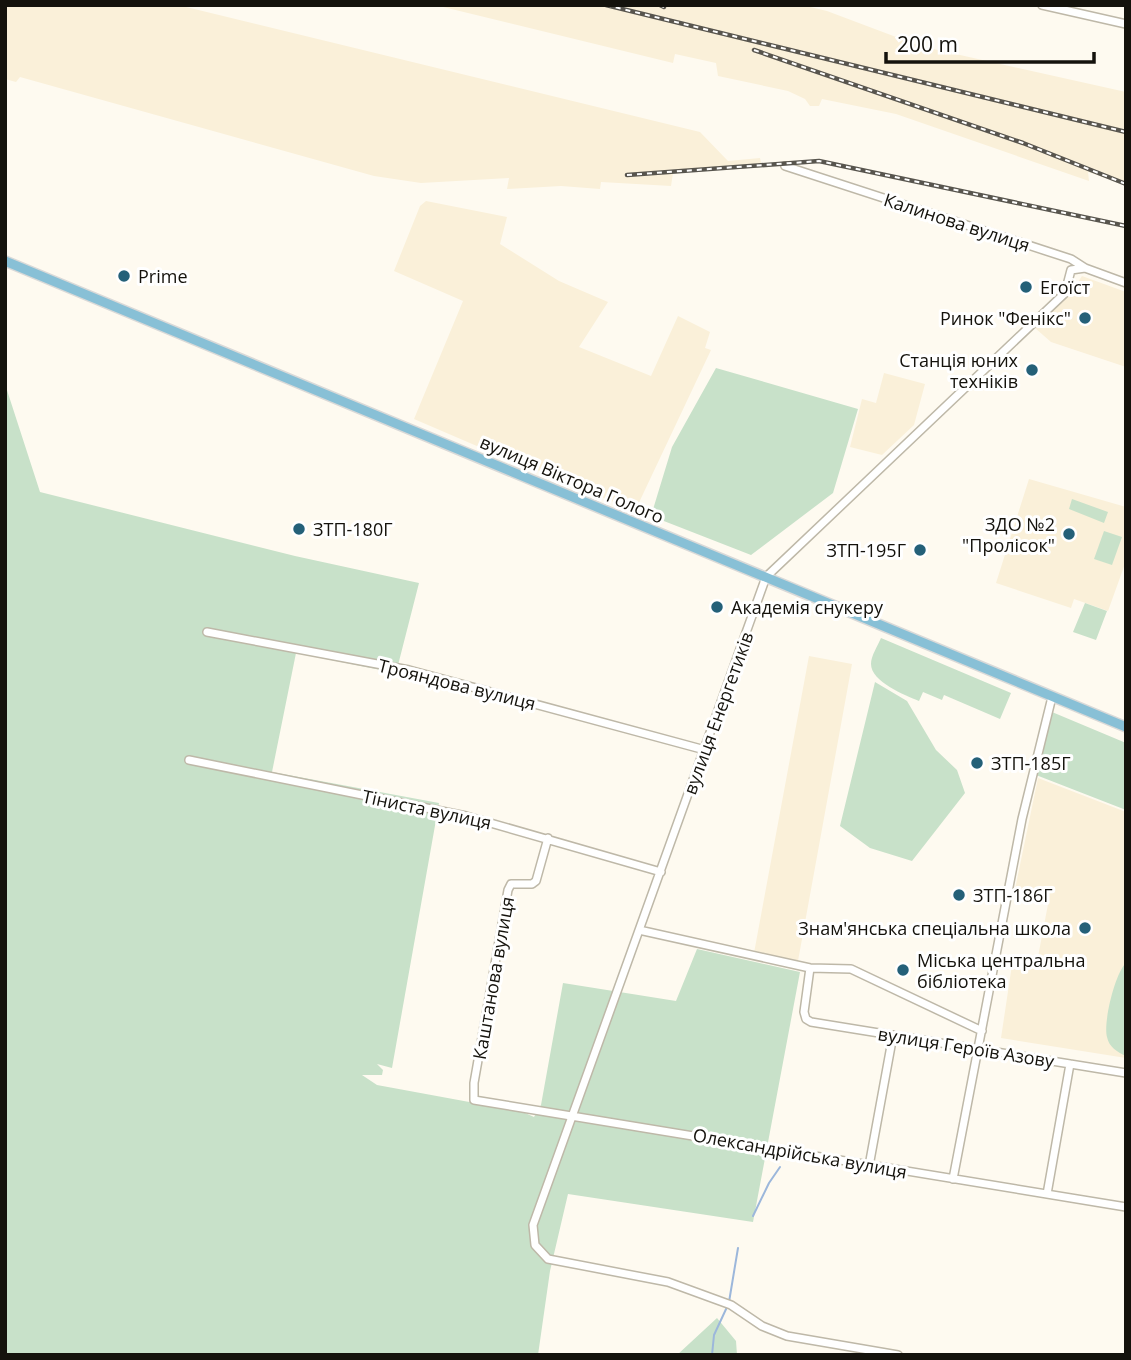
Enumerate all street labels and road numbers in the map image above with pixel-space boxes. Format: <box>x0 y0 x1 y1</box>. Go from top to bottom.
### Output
street label: Калинова вулиця <box>881 187 1033 257</box>
street label: вулиця Віктора Голого <box>476 429 668 529</box>
street label: вулиця Енергетиків <box>677 628 759 798</box>
street label: Трояндова вулиця <box>376 653 538 715</box>
street label: Тіниста вулиця <box>360 784 494 834</box>
street label: Каштанова вулиця <box>467 895 519 1061</box>
street label: вулиця Героїв Азову <box>876 1021 1057 1073</box>
street label: Олександрійська вулиця <box>691 1122 909 1184</box>

